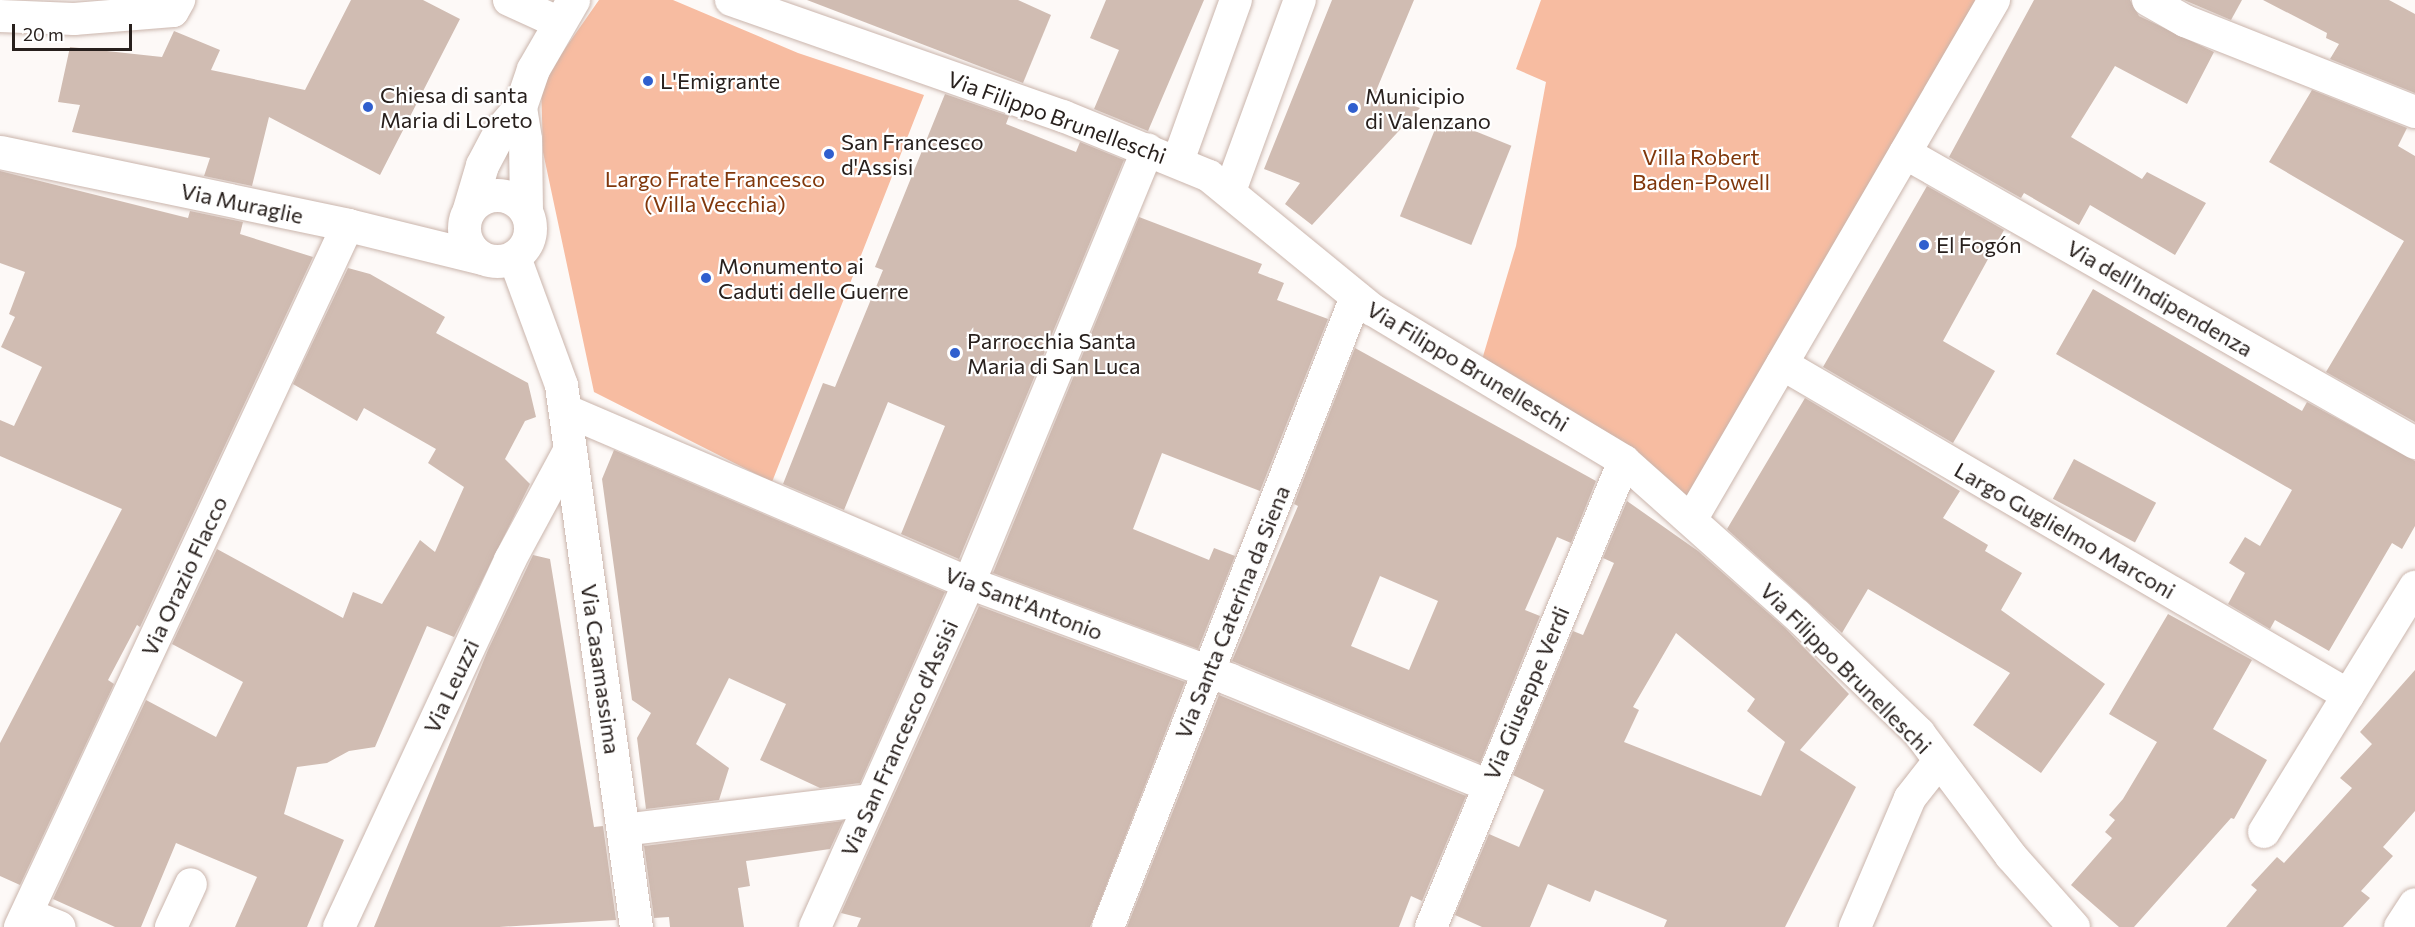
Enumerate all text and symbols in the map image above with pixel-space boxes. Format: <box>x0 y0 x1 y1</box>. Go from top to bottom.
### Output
scale bar <box>15 12 135 50</box>
text: 20 m <box>23 23 64 45</box>
street label: Via Filippo Brunelleschi <box>944 65 1170 169</box>
place label: L'Emigrante <box>660 68 780 94</box>
marker: L'Emigrante <box>641 74 655 88</box>
place label: Chiesa di santa Maria di Loreto <box>380 81 533 132</box>
place label: Municipio di Valenzano <box>1365 82 1491 134</box>
marker: Chiesa di santa Maria di Loreto <box>361 100 375 114</box>
marker: Municipio di Valenzano <box>1346 101 1360 115</box>
place label: San Francesco d'Assisi <box>841 128 984 180</box>
park label: Villa Robert Baden-Powell <box>1632 143 1770 194</box>
marker: San Francesco d'Assisi <box>822 147 836 161</box>
park label: Largo Frate Francesco (Villa Vecchia) <box>605 165 825 216</box>
street label: Via Muraglie <box>178 177 306 229</box>
place label: El Fogón <box>1936 232 2022 258</box>
street label: Via dell'Indipendenza <box>2062 234 2258 362</box>
marker: El Fogón <box>1917 238 1931 252</box>
place label: Monumento ai Caduti delle Guerre <box>718 252 909 304</box>
marker: Monumento ai Caduti delle Guerre <box>699 271 713 285</box>
street label: Via Filippo Brunelleschi <box>1362 295 1574 437</box>
place label: Parrocchia Santa Maria di San Luca <box>967 327 1141 378</box>
marker: Parrocchia Santa Maria di San Luca <box>948 346 962 360</box>
street label: Largo Guglielmo Marconi <box>1950 456 2180 604</box>
street label: Via Santa Caterina da Siena <box>1169 482 1295 742</box>
street label: Via Orazio Flacco <box>135 492 233 660</box>
street label: Via Sant'Antonio <box>941 561 1107 645</box>
street label: Via Filippo Brunelleschi <box>1755 577 1937 759</box>
street label: Via Casamassima <box>576 582 626 756</box>
street label: Via Giuseppe Verdi <box>1478 602 1574 784</box>
street label: Via San Francesco d'Assisi <box>835 616 963 860</box>
street label: Via Leuzzi <box>418 635 484 737</box>

